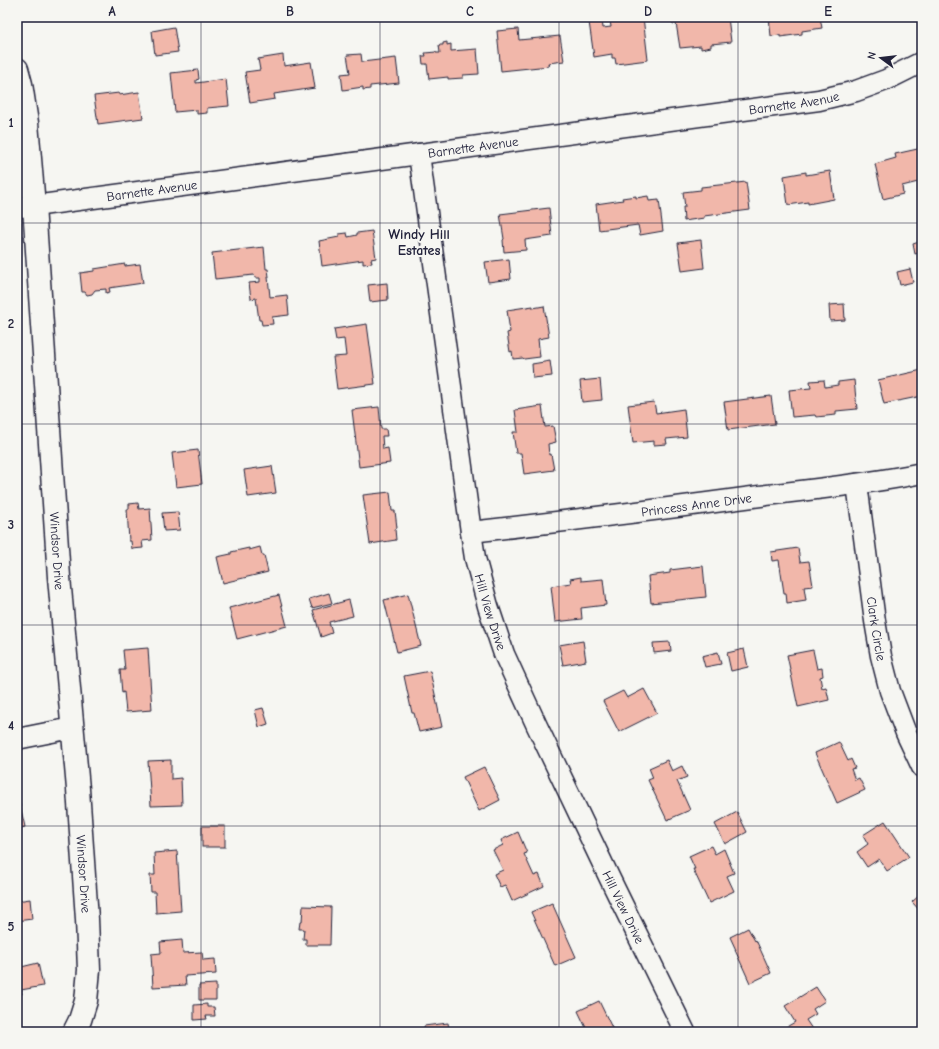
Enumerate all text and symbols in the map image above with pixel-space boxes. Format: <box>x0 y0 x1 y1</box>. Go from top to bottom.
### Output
text: A <box>108 4 116 19</box>
text: B <box>286 4 294 19</box>
text: C <box>466 4 474 19</box>
text: D <box>644 4 652 19</box>
text: E <box>824 4 832 19</box>
north arrow <box>861 38 901 78</box>
text: N <box>865 50 879 61</box>
street label: Barnette Avenue <box>748 88 841 117</box>
text: 1 <box>8 115 14 130</box>
street label: Barnette Avenue <box>427 134 520 161</box>
street label: Barnette Avenue <box>106 177 199 204</box>
district label: Windy Hill Estates <box>388 226 450 259</box>
text: 2 <box>8 316 14 331</box>
street label: Princess Anne Drive <box>640 490 753 519</box>
street label: Windsor Drive <box>47 511 67 591</box>
text: 3 <box>8 517 14 532</box>
street label: Hill View Drive <box>472 572 509 653</box>
street label: Clark Circle <box>864 596 889 663</box>
text: 4 <box>8 718 14 733</box>
street label: Windsor Drive <box>73 834 94 914</box>
street label: Hill View Drive <box>599 868 648 946</box>
text: 5 <box>8 919 15 934</box>

